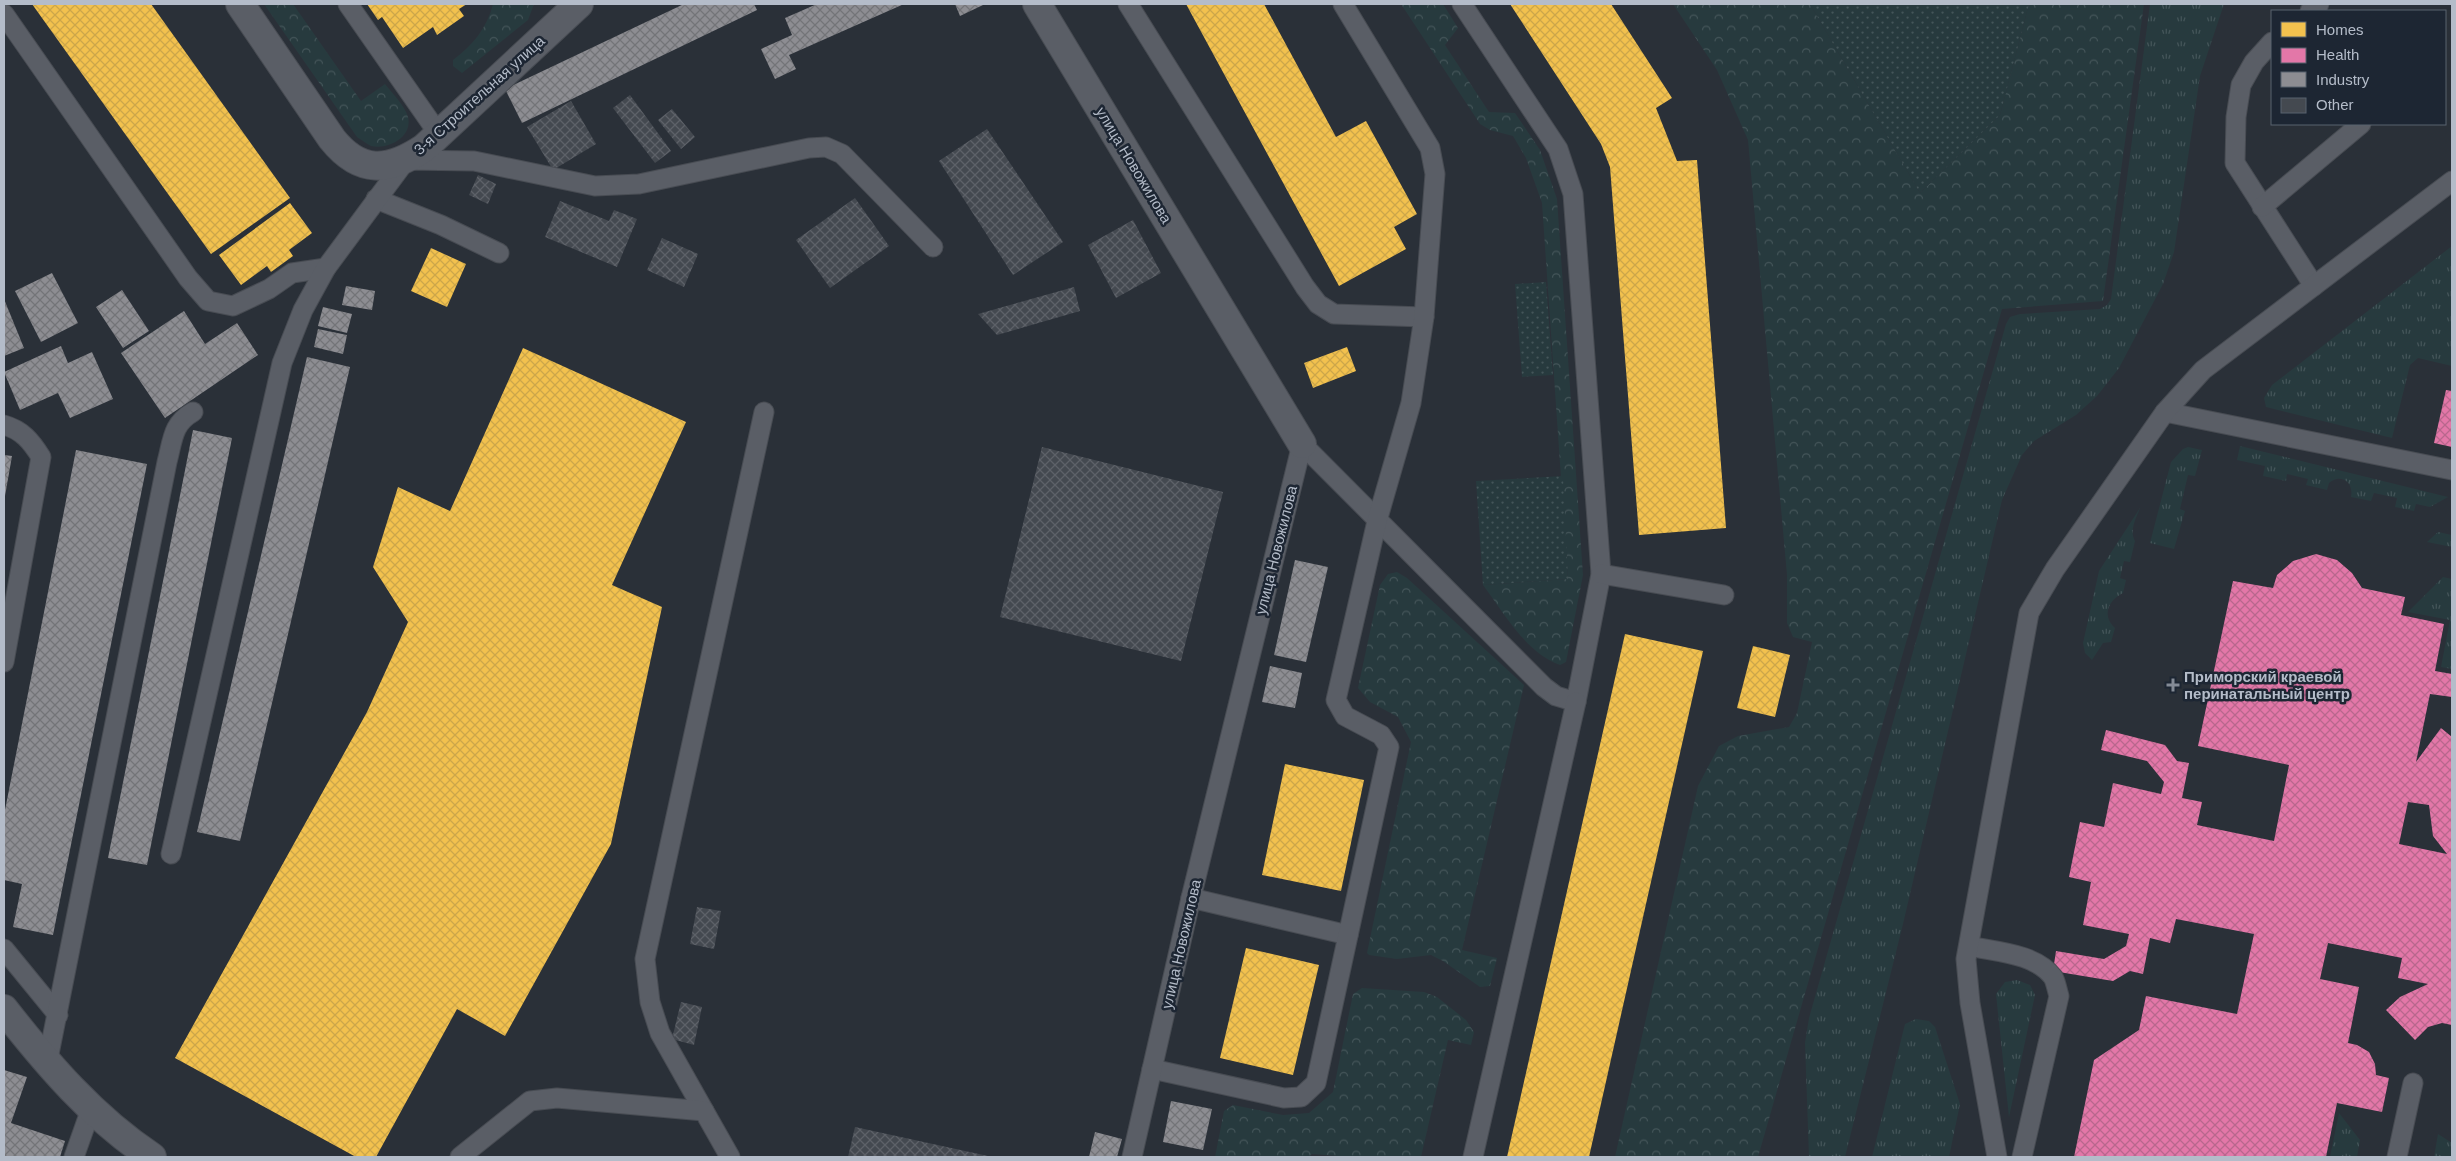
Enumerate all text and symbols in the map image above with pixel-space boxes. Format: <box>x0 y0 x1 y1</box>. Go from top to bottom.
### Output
legend <box>2271 10 2446 125</box>
text: Homes <box>2316 21 2364 38</box>
street label: 3-я Строительная улица <box>410 31 548 158</box>
text: Health <box>2316 46 2359 63</box>
text: Industry <box>2316 71 2370 88</box>
text: Other <box>2316 96 2354 113</box>
street label: улица Новожилова <box>1093 104 1176 227</box>
street label: улица Новожилова <box>1252 483 1300 616</box>
place label: Приморский краевой перинатальный центр <box>2184 668 2350 702</box>
marker: Приморский краевой перинатальный центр <box>2166 678 2180 692</box>
street label: улица Новожилова <box>1158 877 1204 1010</box>

